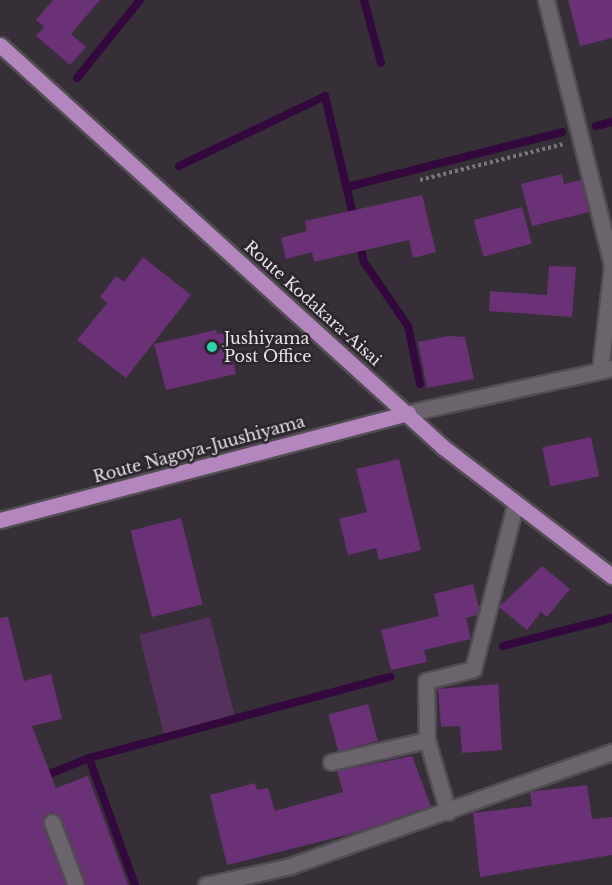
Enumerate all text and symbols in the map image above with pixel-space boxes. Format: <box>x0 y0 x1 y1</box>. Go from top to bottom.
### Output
street label: Route Kodakara-Aisai <box>241 237 385 369</box>
place label: Jushiyama Post Office <box>224 328 311 366</box>
marker: Jushiyama Post Office <box>205 340 219 354</box>
street label: Route Nagoya-Juushiyama <box>91 411 307 487</box>

